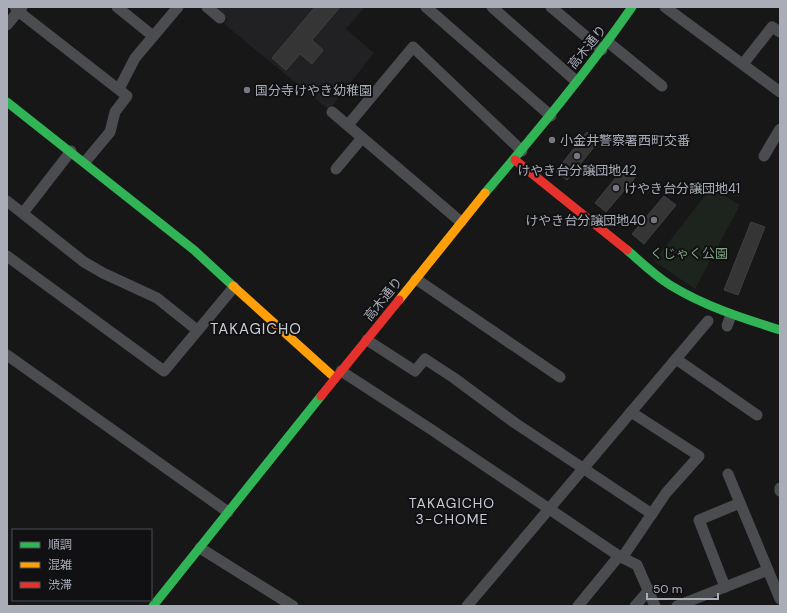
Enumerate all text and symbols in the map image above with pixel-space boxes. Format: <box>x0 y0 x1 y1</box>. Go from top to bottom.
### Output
street label: 高木通り <box>564 21 610 73</box>
place label: 国分寺けやき幼稚園 <box>255 82 372 99</box>
marker: 国分寺けやき幼稚園 <box>242 85 252 95</box>
place label: 小金井警察署西町交番 <box>560 132 690 149</box>
marker: 小金井警察署西町交番 <box>547 135 557 145</box>
marker: けやき台分譲団地42 <box>572 151 582 161</box>
place label: けやき台分譲団地42 <box>517 162 637 179</box>
place label: けやき台分譲団地41 <box>624 180 740 197</box>
marker: けやき台分譲団地41 <box>611 183 621 193</box>
place label: けやき台分譲団地40 <box>525 212 646 229</box>
marker: けやき台分譲団地40 <box>649 215 659 225</box>
park label: くじゃく公園 <box>650 245 728 262</box>
street label: 高木通り <box>360 273 406 325</box>
district label: TAKAGICHO <box>210 319 302 339</box>
district label: TAKAGICHO 3-CHOME <box>409 494 495 528</box>
legend <box>12 529 152 601</box>
text: 順調 <box>48 537 72 553</box>
text: 混雑 <box>48 557 72 573</box>
scale bar <box>647 575 718 601</box>
text: 渋滞 <box>48 577 72 593</box>
text: 50 m <box>653 581 682 597</box>

